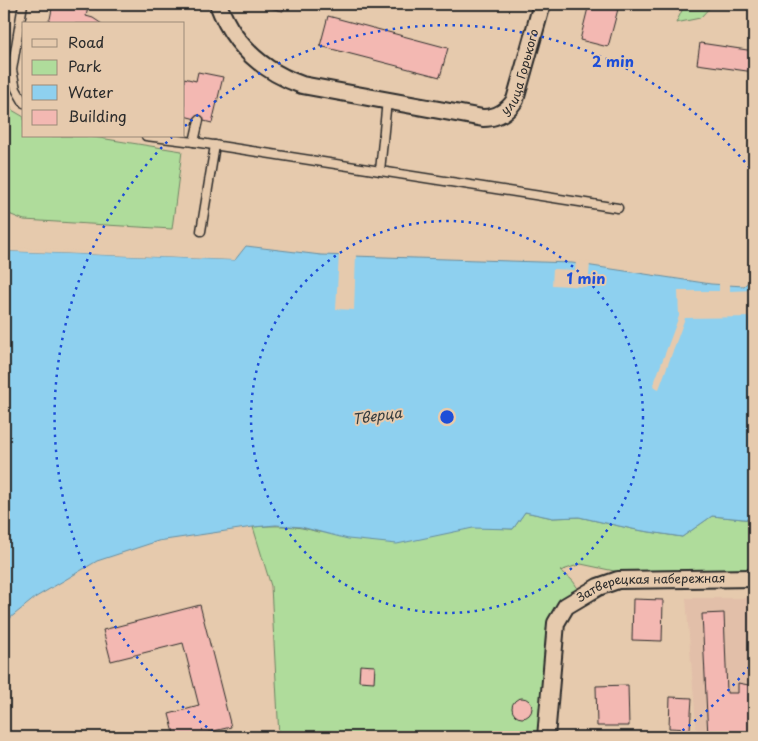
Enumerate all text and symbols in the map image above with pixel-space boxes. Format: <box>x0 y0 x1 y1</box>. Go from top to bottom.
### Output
legend <box>22 22 185 138</box>
street label: улица Горького <box>497 27 543 119</box>
text: Road <box>68 30 104 53</box>
text: 2 min <box>592 49 634 72</box>
text: Park <box>68 54 102 77</box>
text: Water <box>68 80 113 103</box>
text: Building <box>68 104 127 127</box>
text: 1 min <box>567 266 605 289</box>
water label: Тверца <box>351 402 404 429</box>
centre of rings <box>438 408 456 426</box>
street label: Затверецкая набережная <box>573 568 726 606</box>

